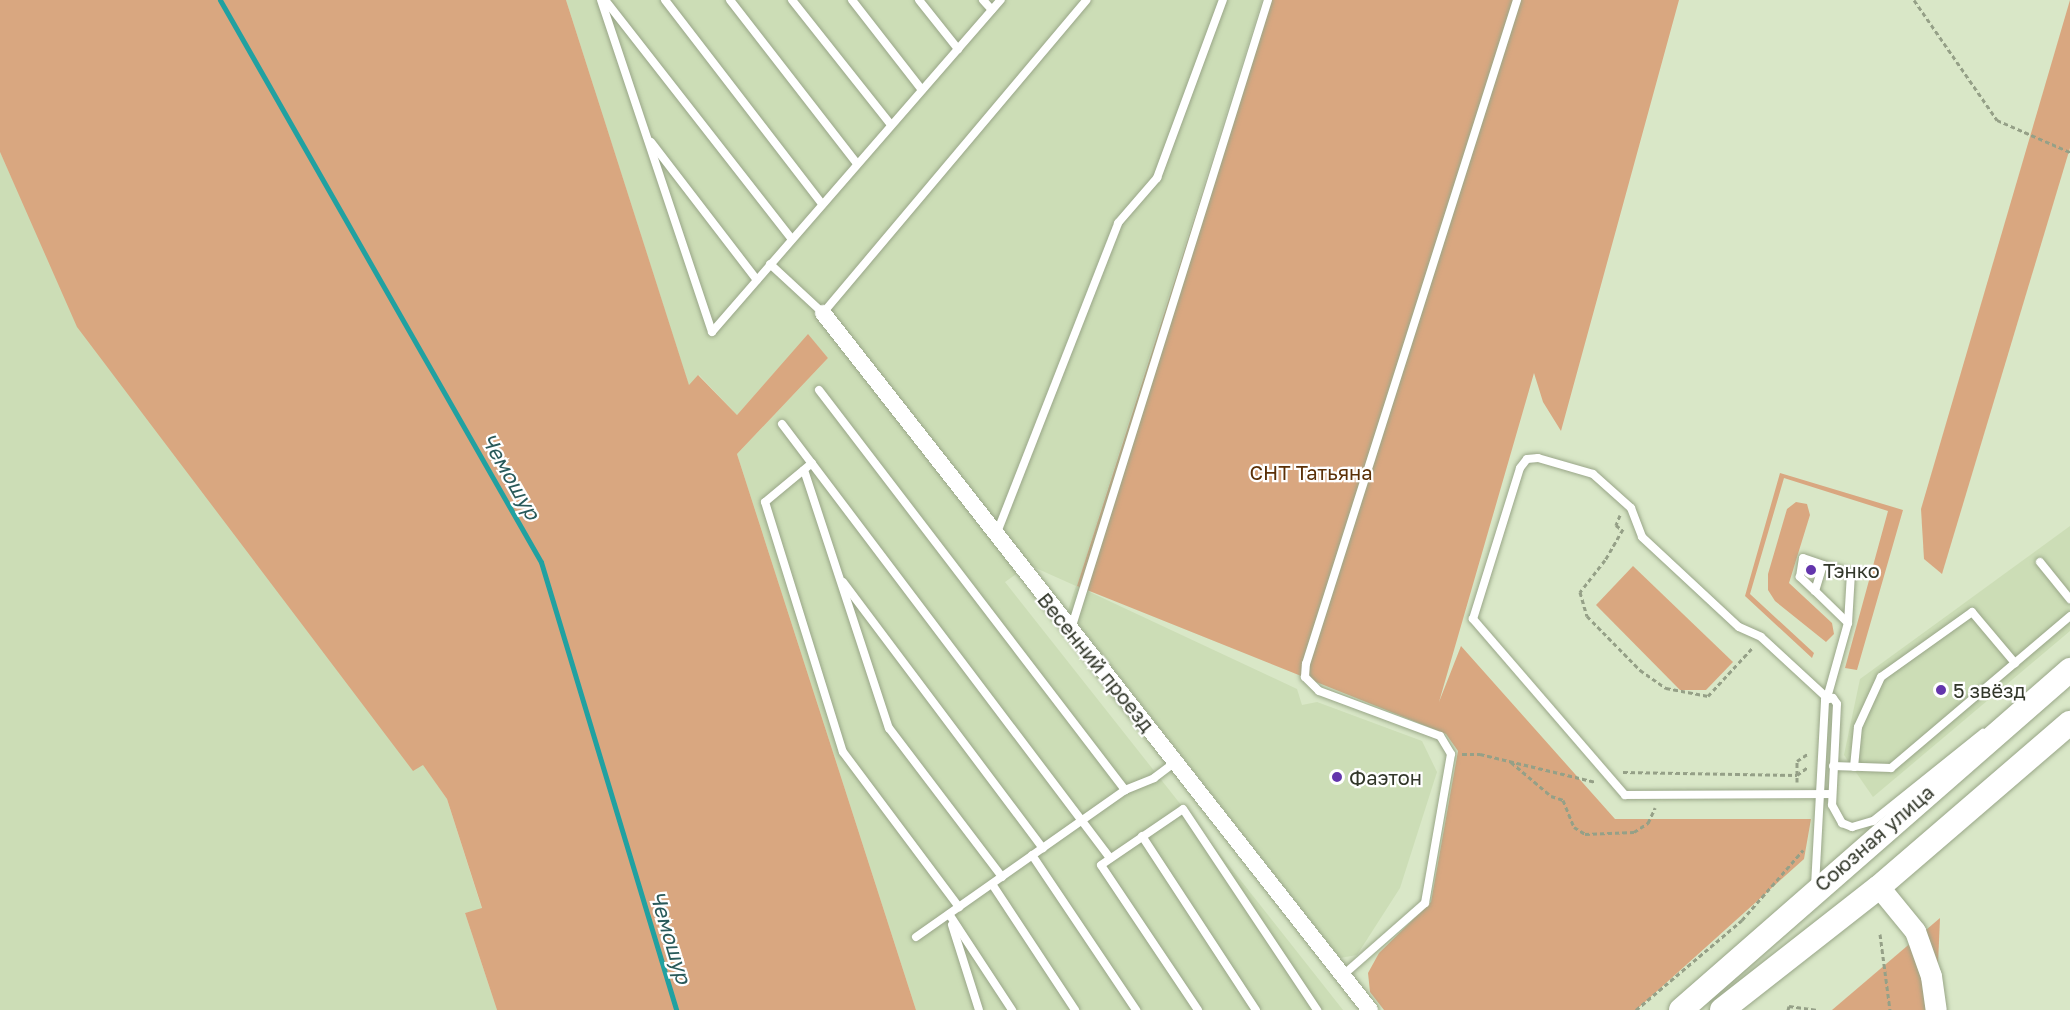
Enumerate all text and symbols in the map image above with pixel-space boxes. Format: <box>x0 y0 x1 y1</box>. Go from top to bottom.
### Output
water label: Чемошур <box>476 428 546 524</box>
park label: СНТ Татьяна <box>1249 460 1373 484</box>
place label: Тэнко <box>1823 558 1880 582</box>
marker: Тэнко <box>1804 563 1818 577</box>
street label: Весенний проезд <box>1033 588 1159 736</box>
place label: 5 звёзд <box>1953 678 2026 702</box>
marker: 5 звёзд <box>1934 683 1948 697</box>
place label: Фаэтон <box>1349 765 1422 789</box>
marker: Фаэтон <box>1330 770 1344 784</box>
street label: Союзная улица <box>1809 780 1939 896</box>
water label: Чемошур <box>645 888 697 986</box>

